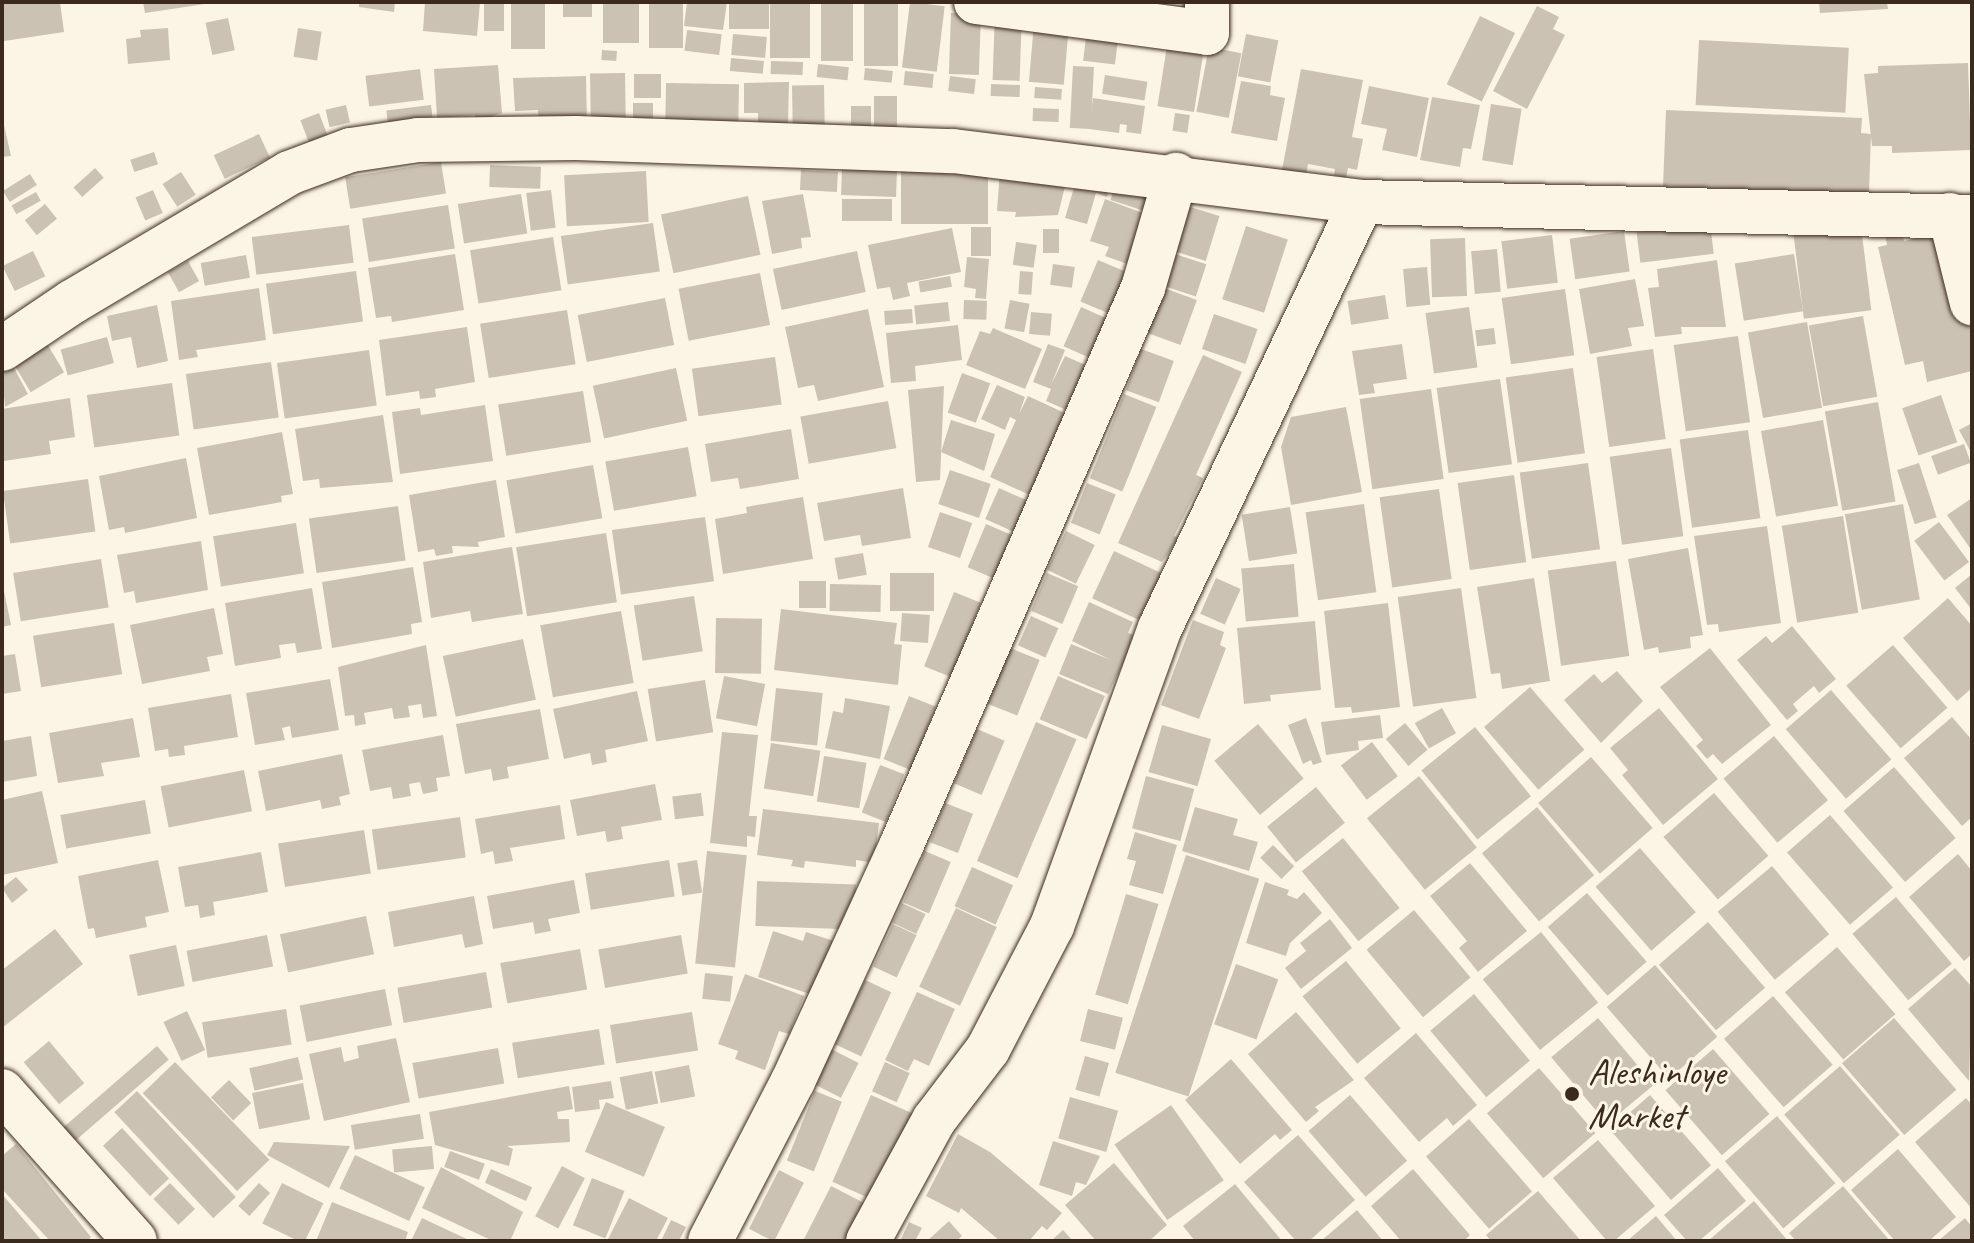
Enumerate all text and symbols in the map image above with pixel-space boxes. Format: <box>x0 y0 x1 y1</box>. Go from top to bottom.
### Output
place label: Aleshinloye Market <box>1588 1049 1725 1138</box>
marker: Aleshinloye Market <box>1563 1085 1581 1103</box>

